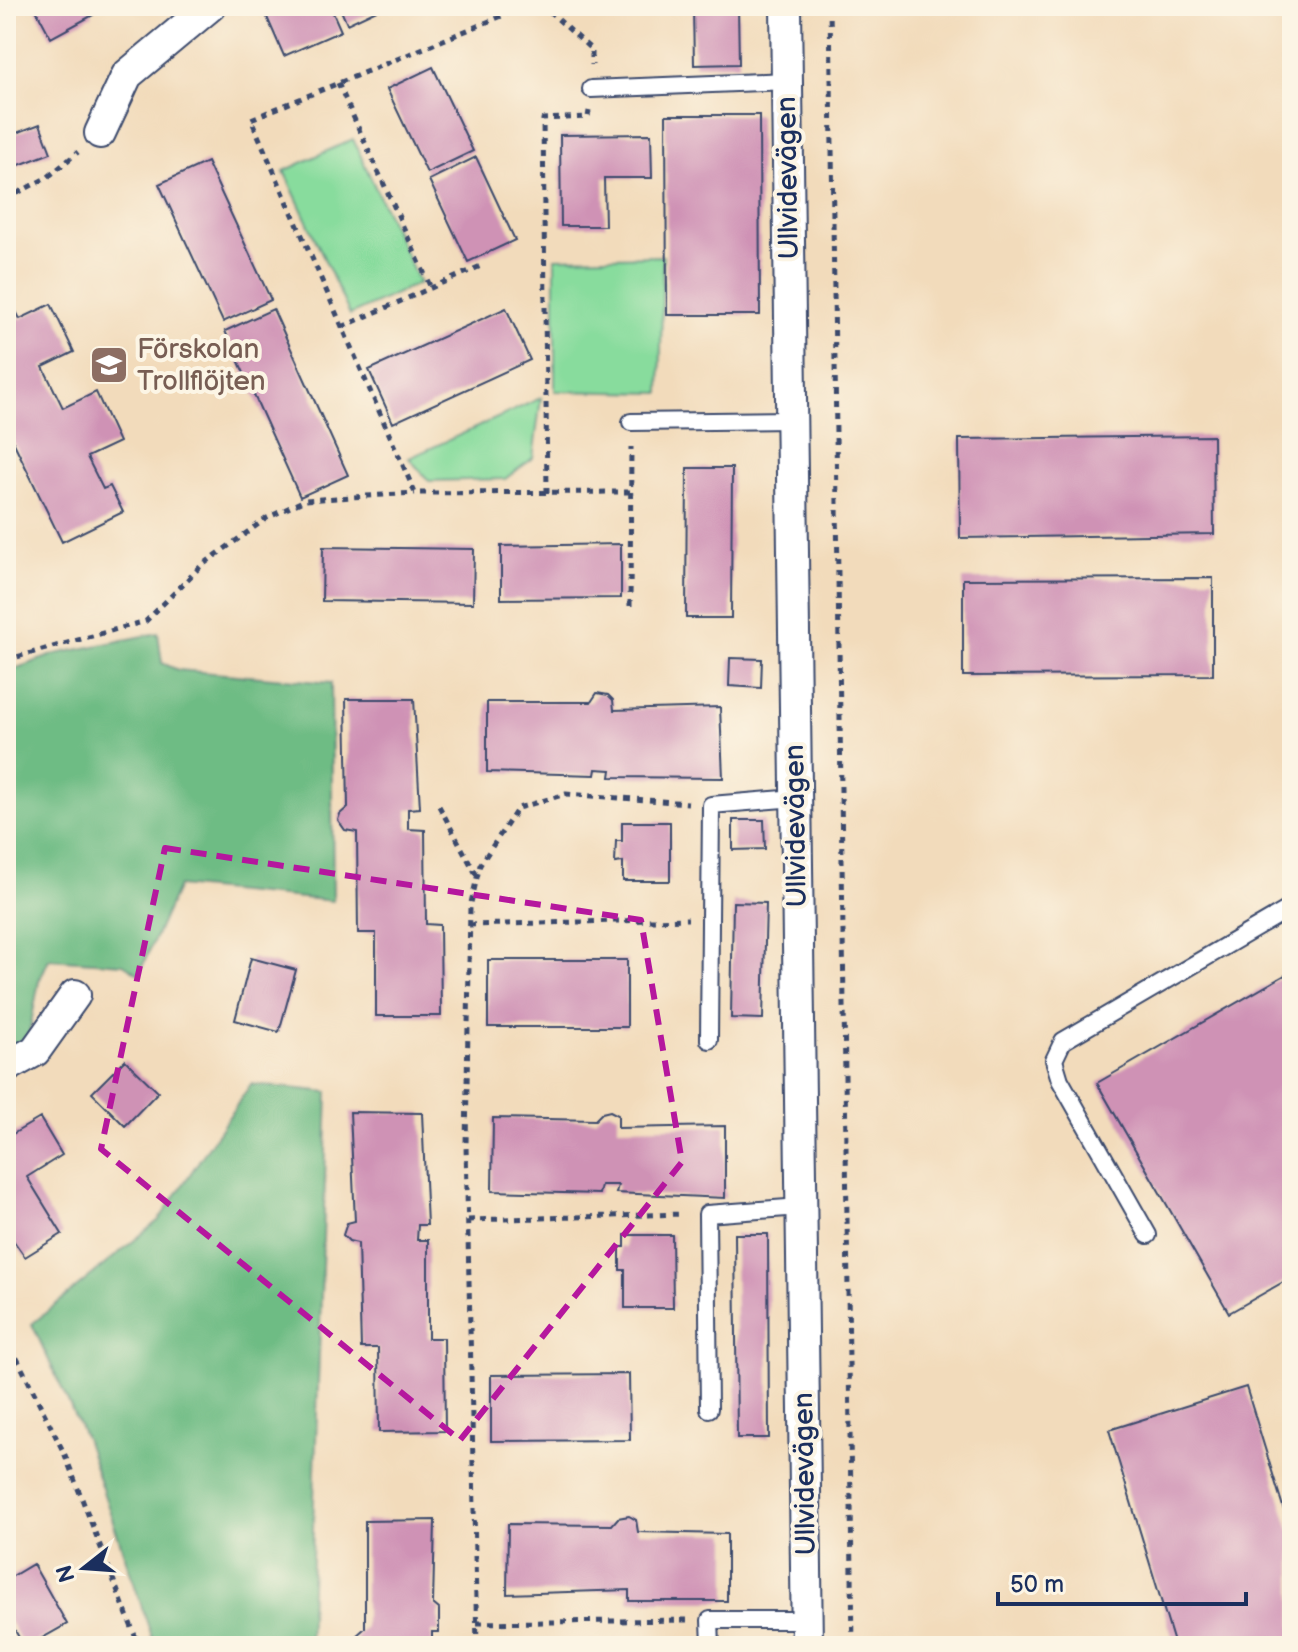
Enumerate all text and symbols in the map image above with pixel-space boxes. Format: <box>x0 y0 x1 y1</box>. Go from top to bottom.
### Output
street label: Ullvidevägen <box>770 96 806 260</box>
place label: Förskolan Trollflöjten <box>137 333 266 398</box>
school or university icon: Förskolan Trollflöjten <box>88 344 130 386</box>
street label: Ullvidevägen <box>778 744 814 908</box>
street label: Ullvidevägen <box>787 1392 823 1556</box>
north arrow <box>44 1528 124 1608</box>
scale bar <box>998 1556 1246 1606</box>
text: N <box>51 1562 82 1585</box>
text: 50 m <box>1010 1570 1064 1599</box>

